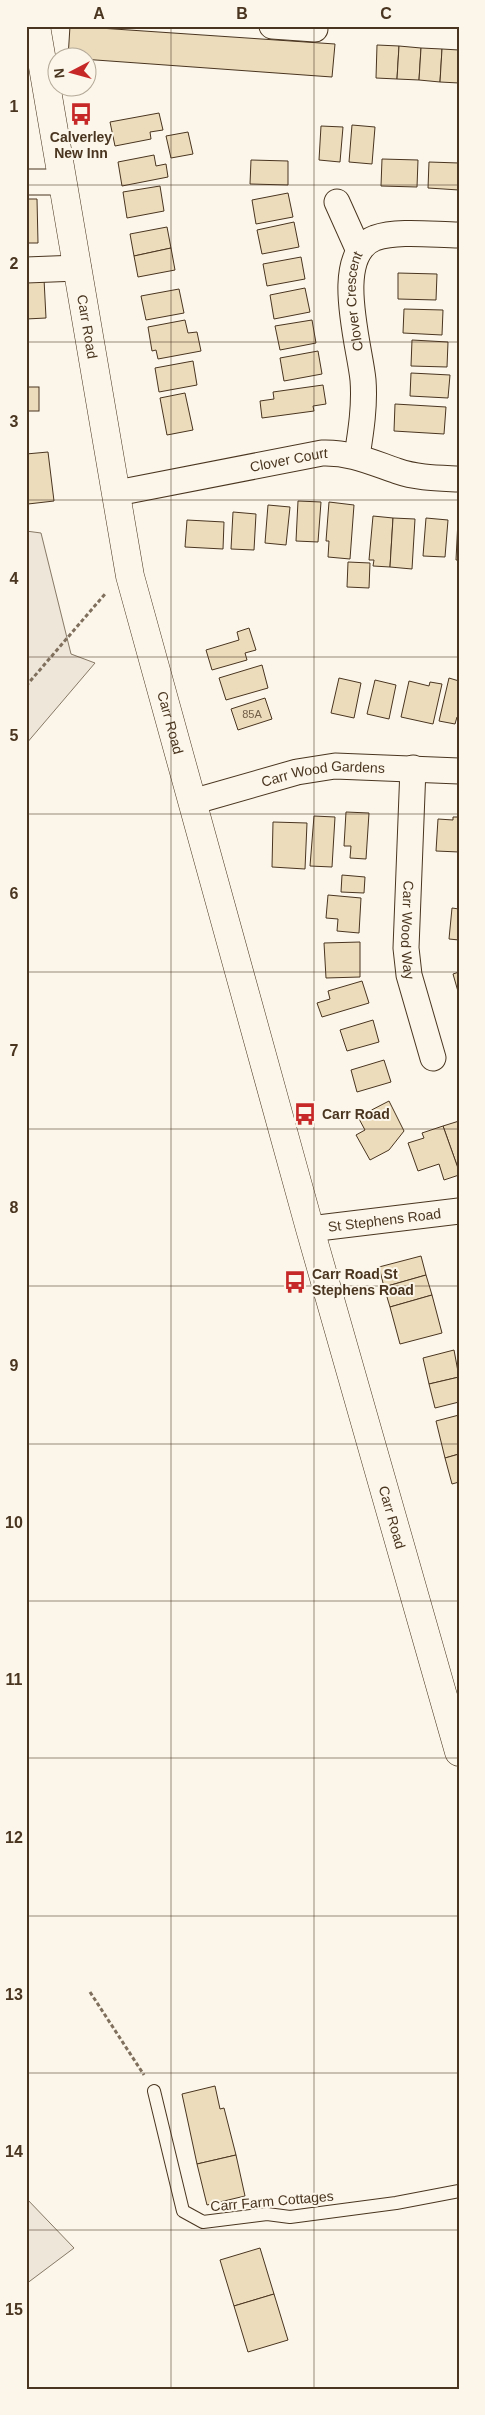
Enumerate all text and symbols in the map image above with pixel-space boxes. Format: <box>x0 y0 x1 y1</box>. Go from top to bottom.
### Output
text: A <box>93 5 105 22</box>
text: B <box>236 5 248 22</box>
text: C <box>380 5 392 22</box>
north arrow <box>48 48 98 98</box>
text: N <box>51 67 68 79</box>
text: 1 <box>10 98 19 115</box>
bus stop icon: Calverley New Inn <box>68 101 94 127</box>
place label: Calverley New Inn <box>50 129 112 161</box>
street label: Clover Crescent <box>343 248 366 352</box>
text: 2 <box>10 255 19 272</box>
street label: Carr Road <box>74 293 101 360</box>
text: 3 <box>10 413 19 430</box>
street label: Clover Court <box>249 445 328 475</box>
text: 4 <box>10 570 19 587</box>
street label: Carr Road <box>154 689 187 756</box>
house number: 85A <box>242 708 262 720</box>
text: 5 <box>10 727 19 744</box>
street label: Carr Wood Gardens <box>259 758 385 790</box>
street label: Carr Wood Way <box>398 880 418 981</box>
text: 6 <box>10 885 19 902</box>
text: 7 <box>10 1042 19 1059</box>
bus stop icon: Carr Road <box>292 1101 318 1127</box>
place label: Carr Road <box>322 1106 390 1122</box>
text: 8 <box>10 1199 19 1216</box>
street label: St Stephens Road <box>327 1205 442 1235</box>
place label: Carr Road St Stephens Road <box>312 1266 414 1298</box>
bus stop icon: Carr Road St Stephens Road <box>282 1269 308 1295</box>
text: 9 <box>10 1357 19 1374</box>
street label: Carr Road <box>376 1484 409 1550</box>
text: 10 <box>5 1514 23 1531</box>
text: 11 <box>6 1671 23 1688</box>
text: 12 <box>5 1829 23 1846</box>
text: 13 <box>5 1986 23 2003</box>
text: 14 <box>5 2143 23 2160</box>
street label: Carr Farm Cottages <box>210 2188 334 2214</box>
text: 15 <box>5 2301 23 2318</box>

